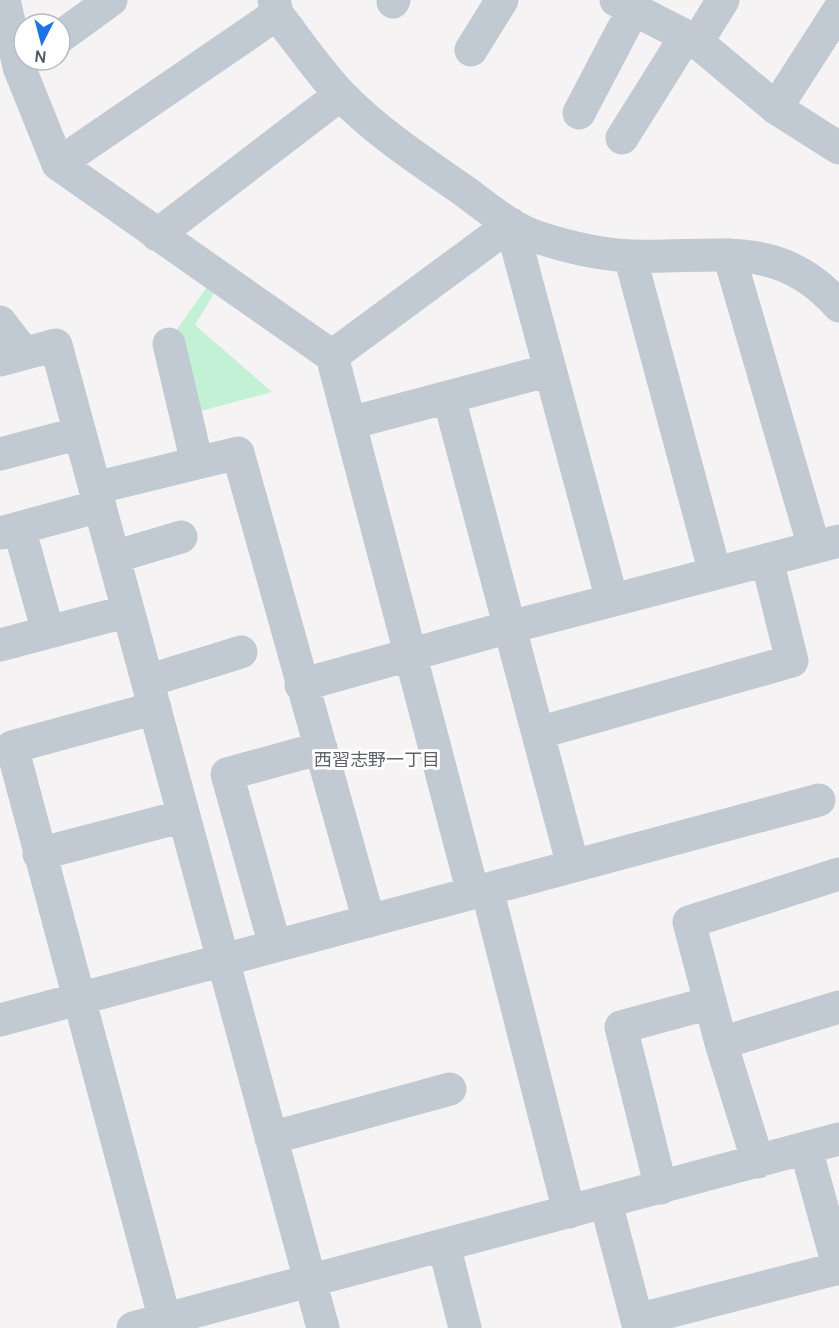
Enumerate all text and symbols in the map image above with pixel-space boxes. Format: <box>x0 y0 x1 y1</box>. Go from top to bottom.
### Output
north arrow <box>12 12 72 72</box>
text: N <box>34 45 47 68</box>
district label: 西習志野一丁目 <box>314 747 440 771</box>

